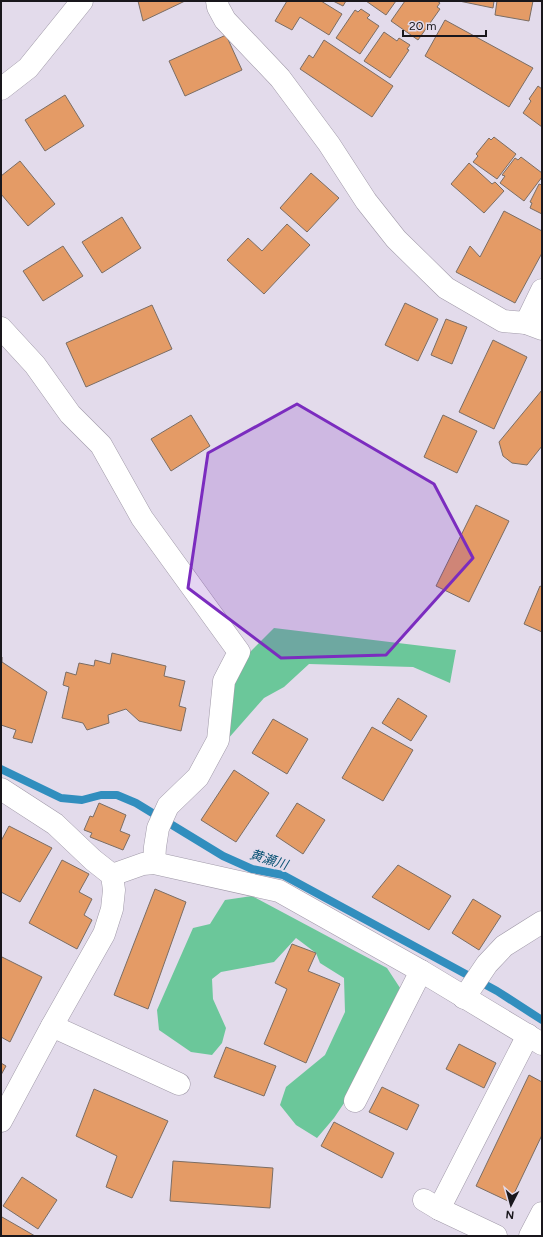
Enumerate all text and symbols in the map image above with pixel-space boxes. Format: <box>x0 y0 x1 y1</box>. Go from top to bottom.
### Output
scale bar <box>403 12 486 38</box>
text: 20 m <box>409 19 437 33</box>
water label: 黄瀬川 <box>248 847 292 873</box>
north arrow <box>491 1185 531 1225</box>
text: N <box>505 1208 515 1221</box>

